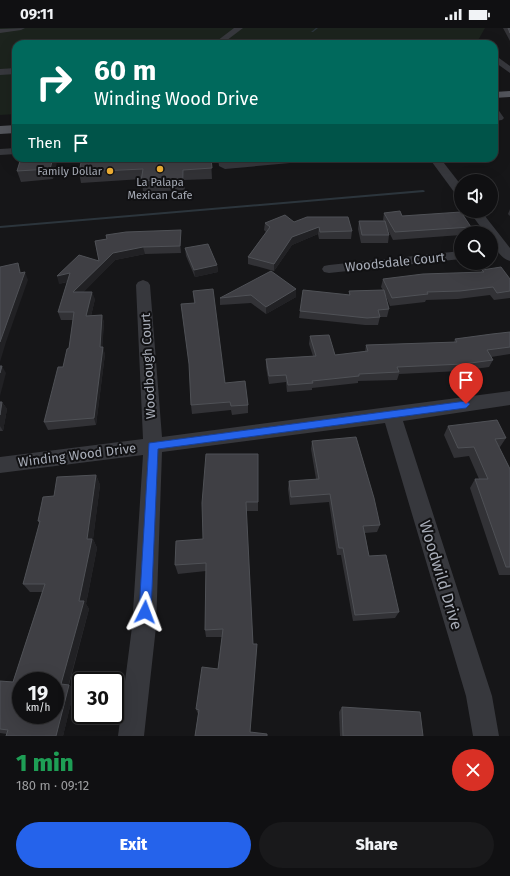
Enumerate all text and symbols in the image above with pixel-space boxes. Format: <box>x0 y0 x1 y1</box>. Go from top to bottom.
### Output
text: 09:11 <box>20 5 54 23</box>
text: 60 m <box>94 54 156 87</box>
icon: right <box>28 56 80 108</box>
text: Winding Wood Drive <box>94 88 258 110</box>
icon: arrive <box>70 132 92 154</box>
text: Then <box>28 134 62 152</box>
marker: La Palapa Mexican Cafe <box>155 164 165 174</box>
place label: Family Dollar <box>37 165 103 178</box>
marker: Family Dollar <box>105 166 115 176</box>
map controls <box>454 174 498 270</box>
button: sound <box>454 174 498 218</box>
place label: La Palapa Mexican Cafe <box>128 176 193 202</box>
button: search <box>454 226 498 270</box>
street label: Woodsdale Court <box>344 249 446 275</box>
street label: Woodbough Court <box>138 312 158 419</box>
pin <box>449 363 483 404</box>
icon: arrive <box>455 369 477 391</box>
street label: Winding Wood Drive <box>17 440 137 470</box>
street label: Woodwild Drive <box>415 518 467 632</box>
position arrow <box>124 591 166 633</box>
speed limit sign: 30 <box>72 672 124 724</box>
text: 19 <box>28 681 48 705</box>
text: km/h <box>26 702 50 714</box>
text: 1 min <box>16 749 74 777</box>
button: close <box>452 749 494 791</box>
text: 180 m · 09:12 <box>16 778 89 793</box>
button: Exit <box>16 822 251 868</box>
button: Share <box>259 822 494 868</box>

